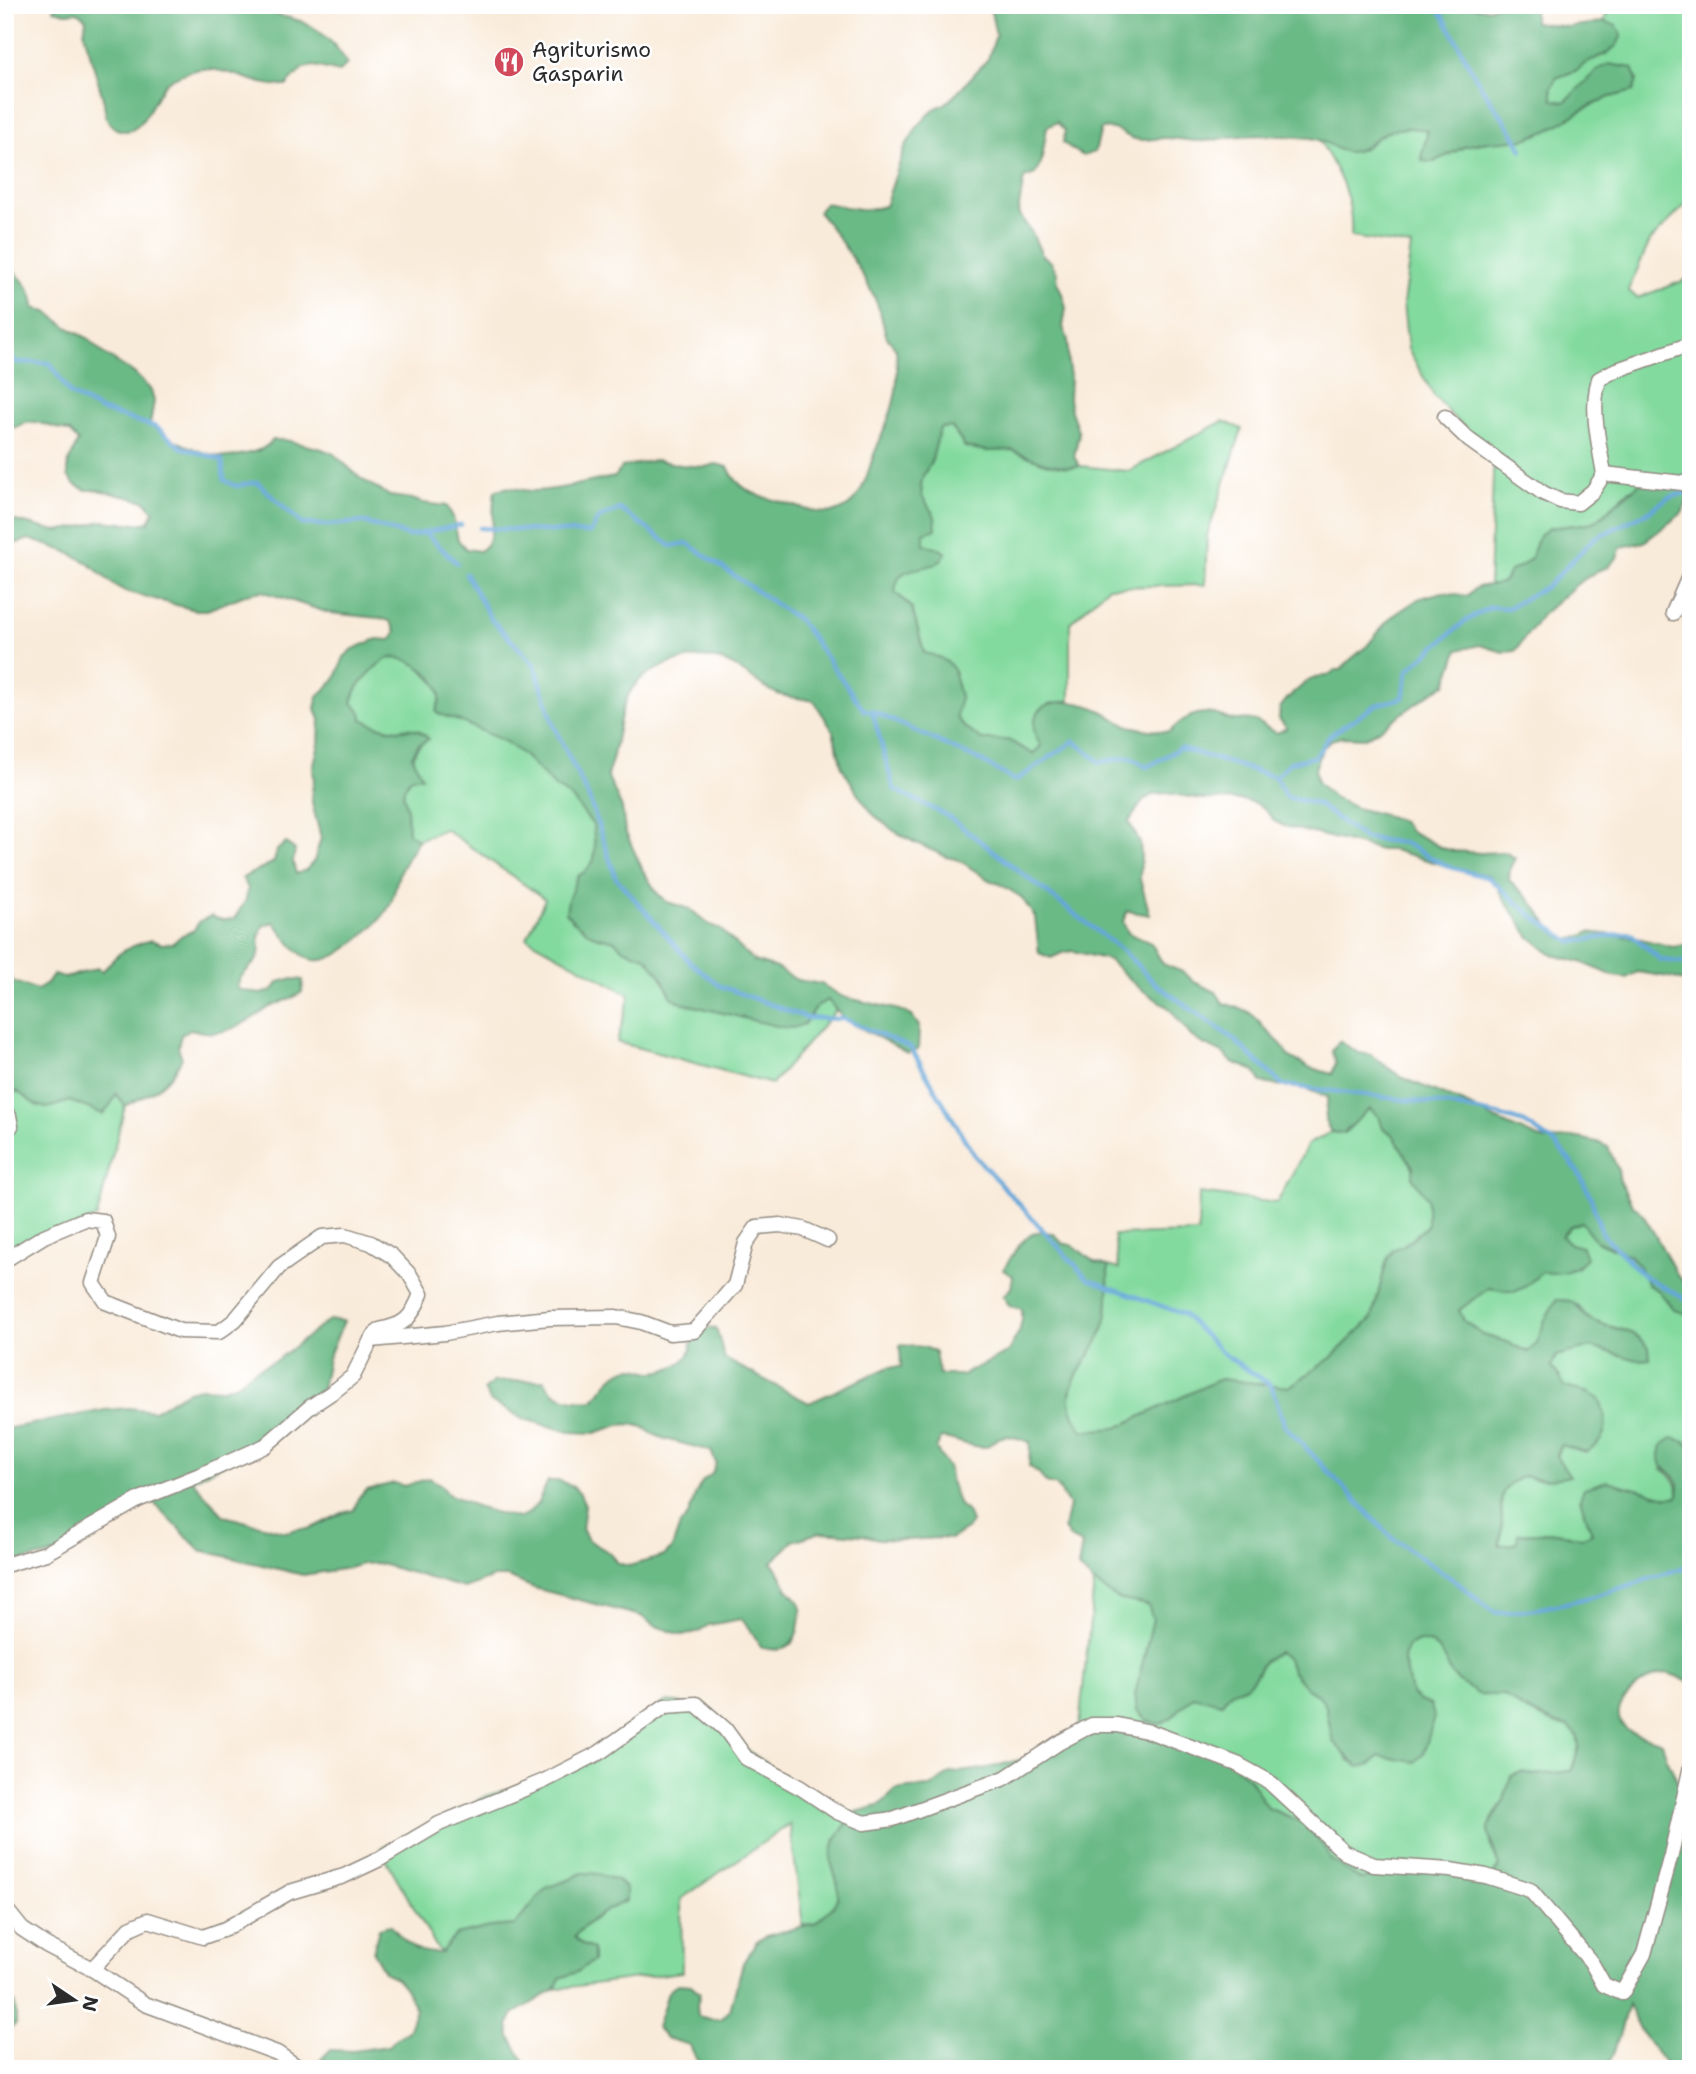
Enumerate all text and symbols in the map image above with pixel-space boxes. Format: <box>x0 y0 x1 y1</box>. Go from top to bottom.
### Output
place label: Agriturismo Gasparin <box>532 36 651 88</box>
restaurant icon: Agriturismo Gasparin <box>492 45 526 79</box>
north arrow <box>38 1966 108 2036</box>
text: N <box>76 1994 104 2014</box>

